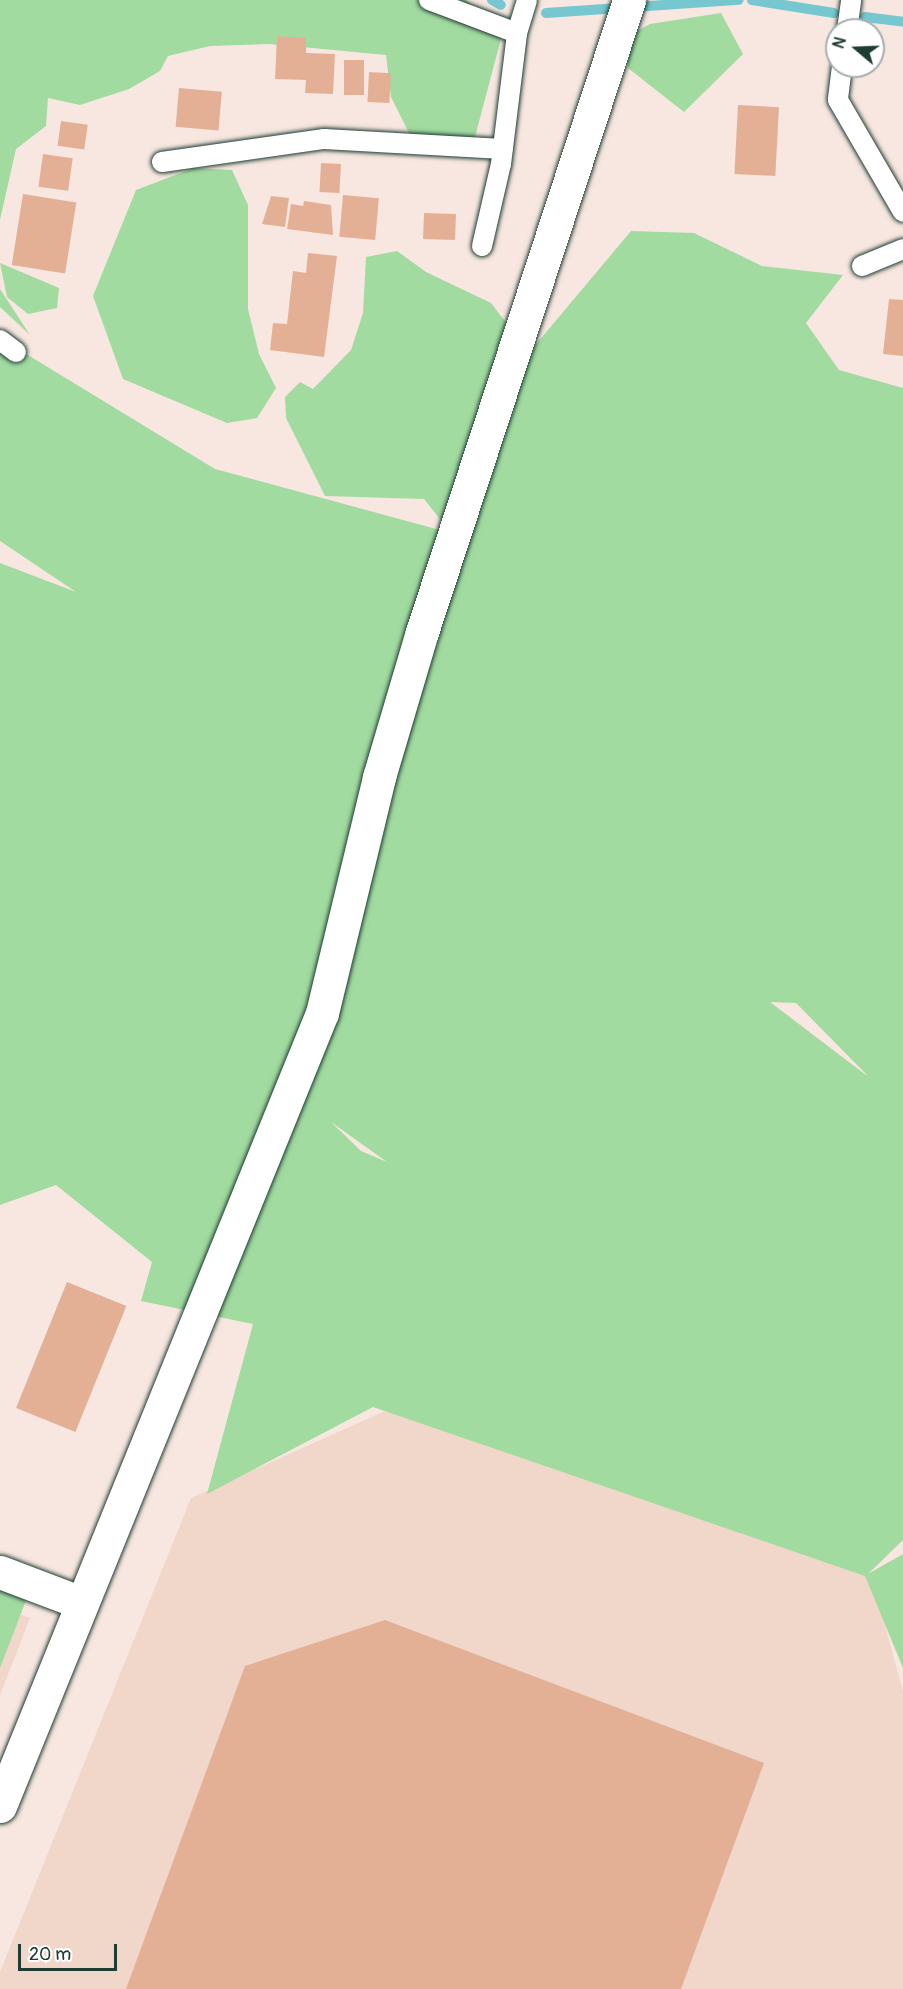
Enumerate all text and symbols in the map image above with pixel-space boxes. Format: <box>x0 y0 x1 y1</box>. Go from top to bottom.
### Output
north arrow <box>825 18 885 78</box>
text: N <box>829 34 851 51</box>
scale bar <box>21 1932 120 1970</box>
text: 20 m <box>29 1943 71 1966</box>

